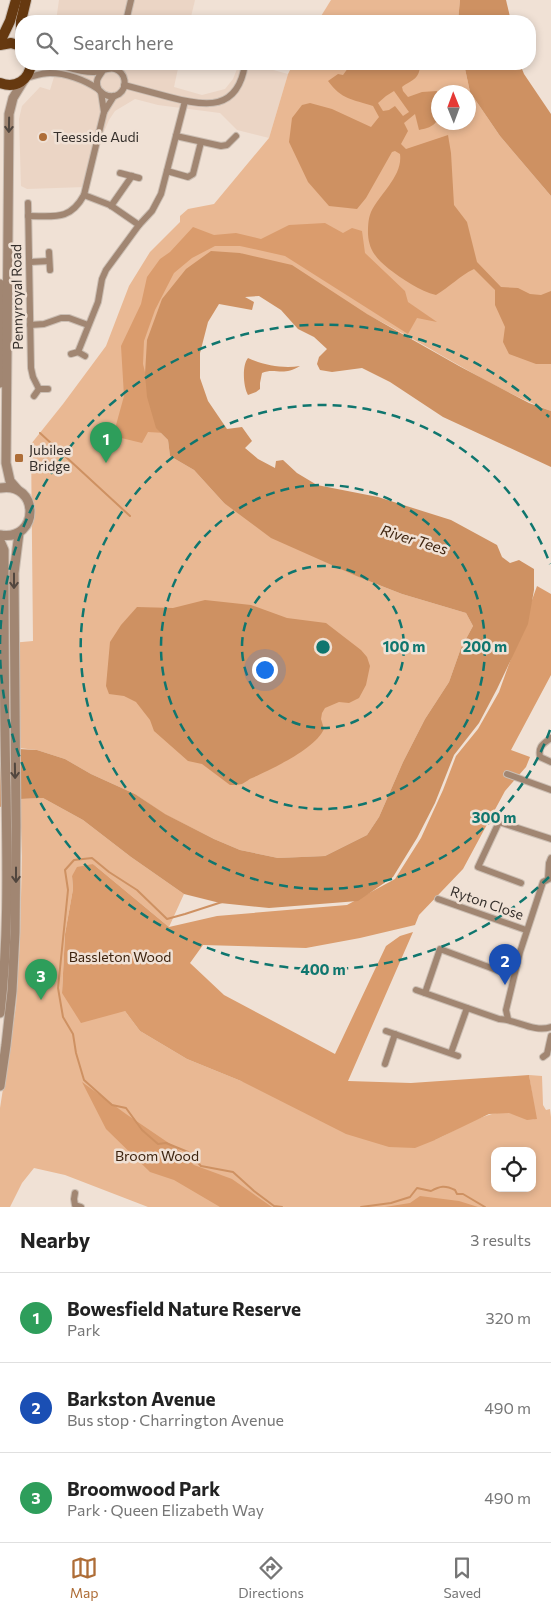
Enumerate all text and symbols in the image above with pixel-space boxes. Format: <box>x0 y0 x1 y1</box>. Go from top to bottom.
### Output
search box <box>15 15 536 70</box>
icon: search <box>33 29 61 57</box>
text: Search here <box>73 31 173 54</box>
north arrow <box>431 85 476 130</box>
one-way arrow <box>4 117 14 133</box>
place label: Teesside Audi <box>53 128 139 145</box>
marker: Teesside Audi <box>37 131 49 143</box>
street label: Pennyroyal Road <box>7 244 26 350</box>
pin: 1 <box>90 422 122 463</box>
place label: Jubilee Bridge <box>29 441 71 474</box>
marker: Jubilee Bridge <box>13 452 25 464</box>
water label: River Tees <box>379 520 450 558</box>
one-way arrow <box>9 572 19 589</box>
text: 100 m <box>383 637 425 655</box>
text: 200 m <box>463 637 507 655</box>
centre of rings <box>314 638 332 656</box>
your location <box>252 657 278 683</box>
one-way arrow <box>10 762 20 779</box>
text: 300 m <box>472 808 516 826</box>
one-way arrow <box>11 866 21 883</box>
street label: Ryton Close <box>448 882 526 923</box>
pin: 2 <box>489 944 521 985</box>
park label: Bassleton Wood <box>69 948 171 965</box>
pin: 3 <box>25 959 57 1000</box>
text: 400 m <box>300 960 346 978</box>
park label: Broom Wood <box>115 1147 199 1164</box>
map controls <box>491 1147 536 1192</box>
button: locate <box>491 1147 536 1192</box>
text: Nearby <box>20 1227 90 1252</box>
text: 3 results <box>470 1230 531 1249</box>
text: Bowesfield Nature Reserve <box>67 1297 301 1320</box>
text: 1 <box>32 1308 40 1327</box>
text: 320 m <box>486 1308 531 1327</box>
text: Park <box>67 1320 100 1339</box>
text: Barkston Avenue <box>67 1387 215 1410</box>
text: 2 <box>31 1398 41 1417</box>
text: 490 m <box>484 1398 531 1417</box>
text: Bus stop · Charrington Avenue <box>67 1410 284 1429</box>
text: Broomwood Park <box>67 1477 220 1500</box>
text: 3 <box>31 1488 41 1507</box>
text: 490 m <box>484 1488 531 1507</box>
text: Park · Queen Elizabeth Way <box>67 1500 264 1519</box>
tab: Map <box>70 1554 99 1601</box>
tab: Directions <box>238 1554 304 1601</box>
tab: Saved <box>443 1554 481 1601</box>

